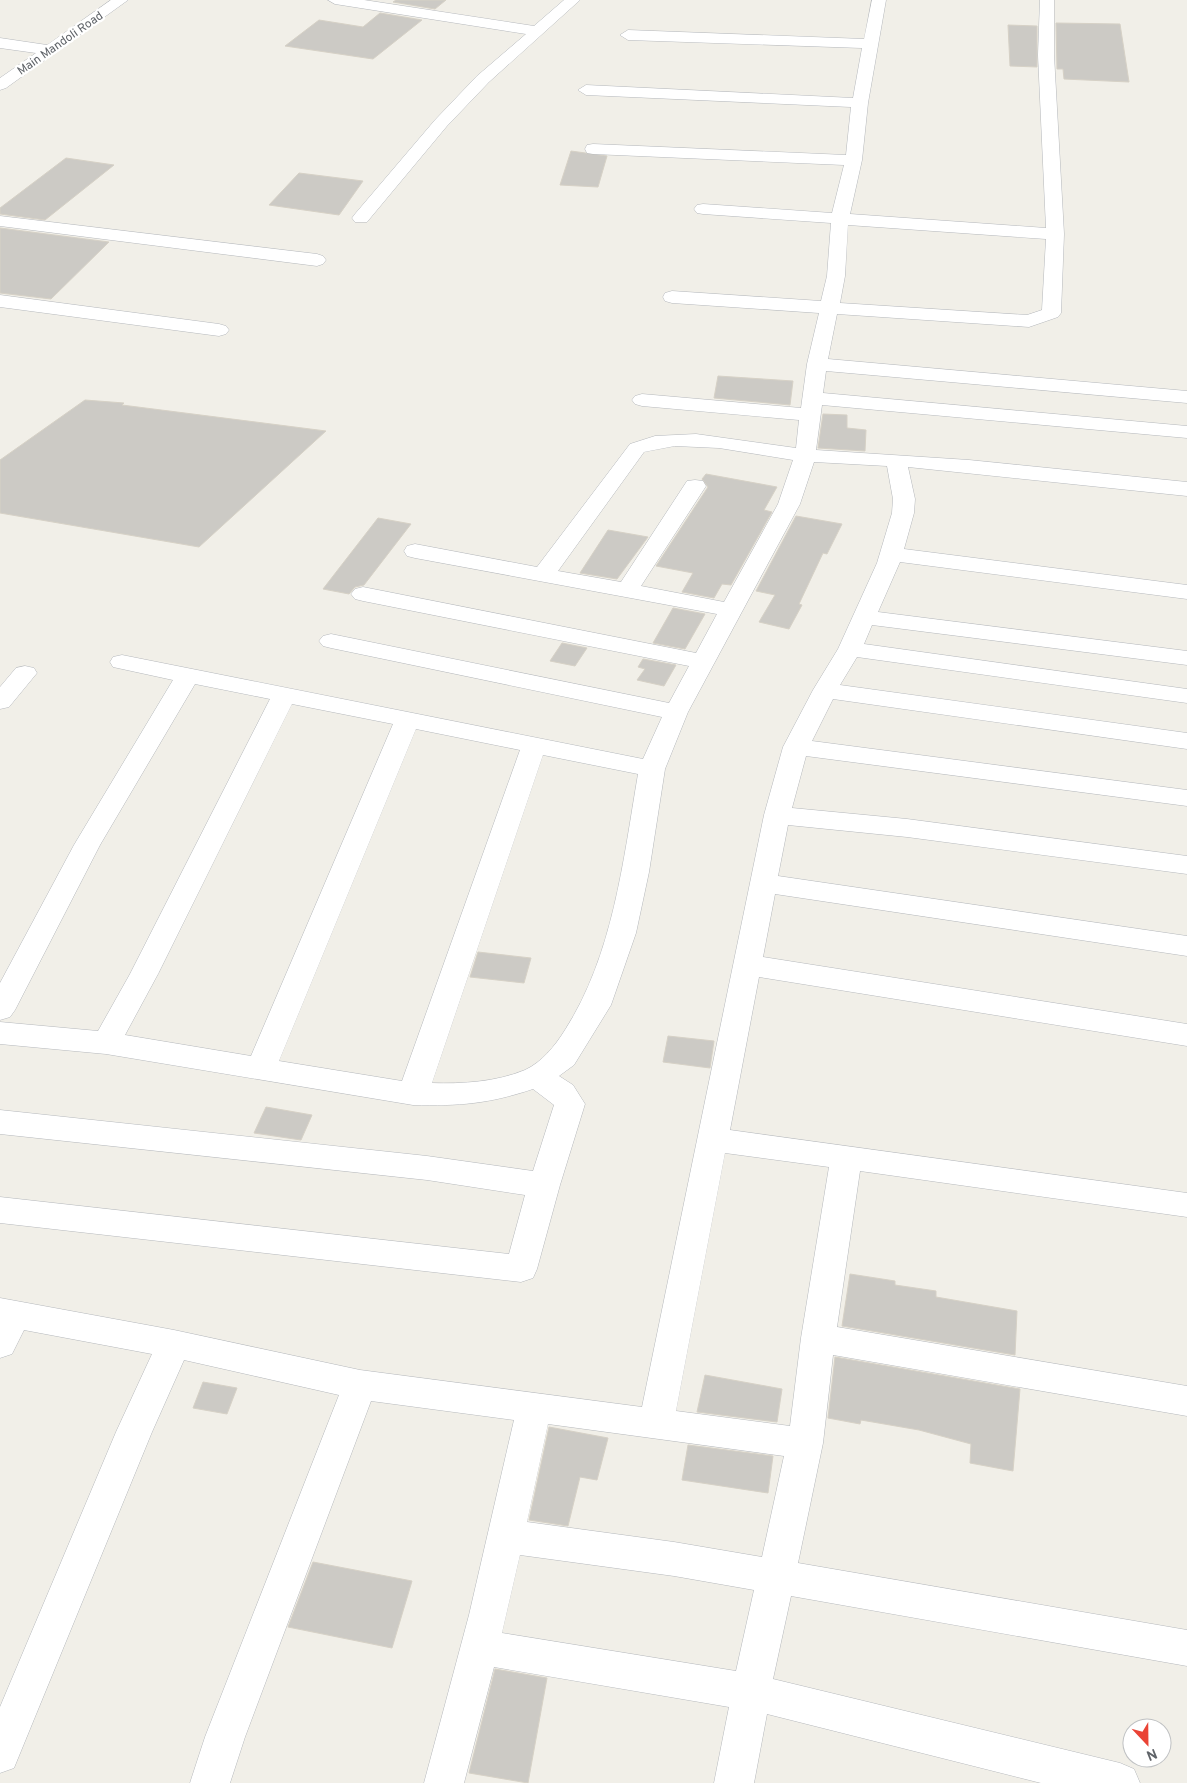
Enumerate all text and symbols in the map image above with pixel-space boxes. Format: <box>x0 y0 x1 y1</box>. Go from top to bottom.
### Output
street label: Main Mandoli Road <box>15 8 107 79</box>
north arrow <box>1122 1718 1172 1768</box>
text: N <box>1143 1744 1159 1763</box>

